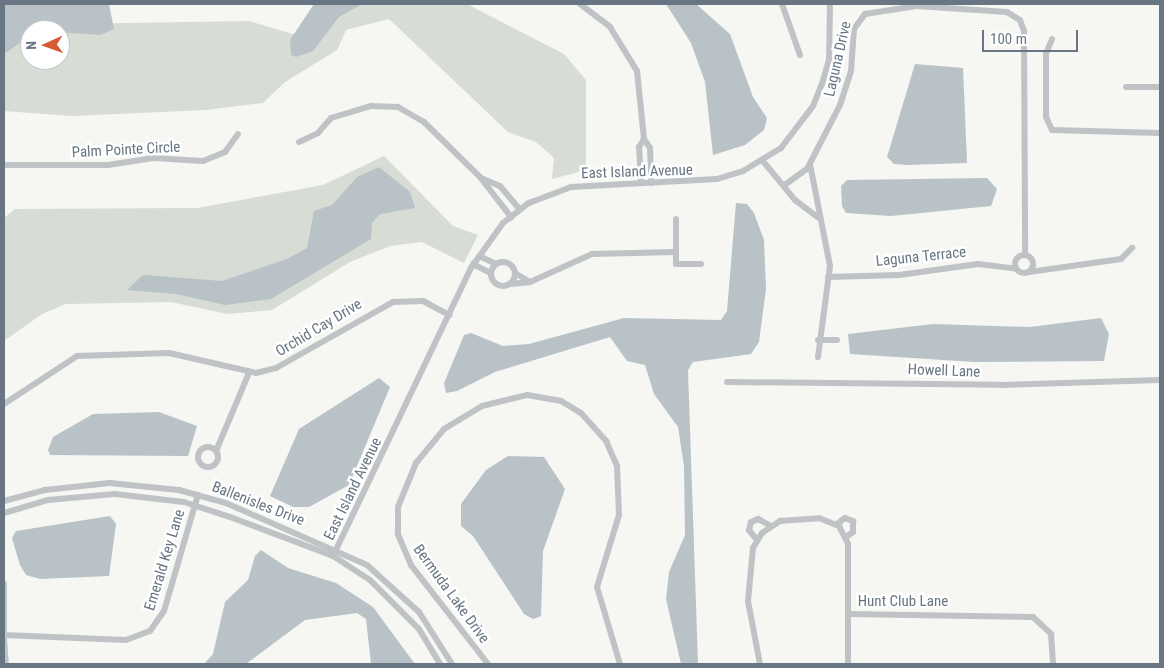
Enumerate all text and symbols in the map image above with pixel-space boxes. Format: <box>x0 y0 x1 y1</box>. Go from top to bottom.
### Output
north arrow <box>20 20 70 70</box>
street label: Laguna Drive <box>821 20 855 98</box>
scale bar <box>984 20 1080 52</box>
text: 100 m <box>990 30 1027 48</box>
text: N <box>23 41 39 50</box>
street label: Palm Pointe Circle <box>71 138 181 162</box>
street label: East Island Avenue <box>581 161 693 183</box>
street label: Laguna Terrace <box>875 243 967 271</box>
street label: Orchid Cay Drive <box>273 295 365 361</box>
street label: Howell Lane <box>907 361 981 381</box>
street label: East Island Avenue <box>320 435 386 543</box>
street label: Ballenisles Drive <box>209 478 307 530</box>
street label: Emerald Key Lane <box>141 507 189 613</box>
street label: Bermuda Lake Drive <box>409 541 493 647</box>
street label: Hunt Club Lane <box>858 593 948 611</box>

